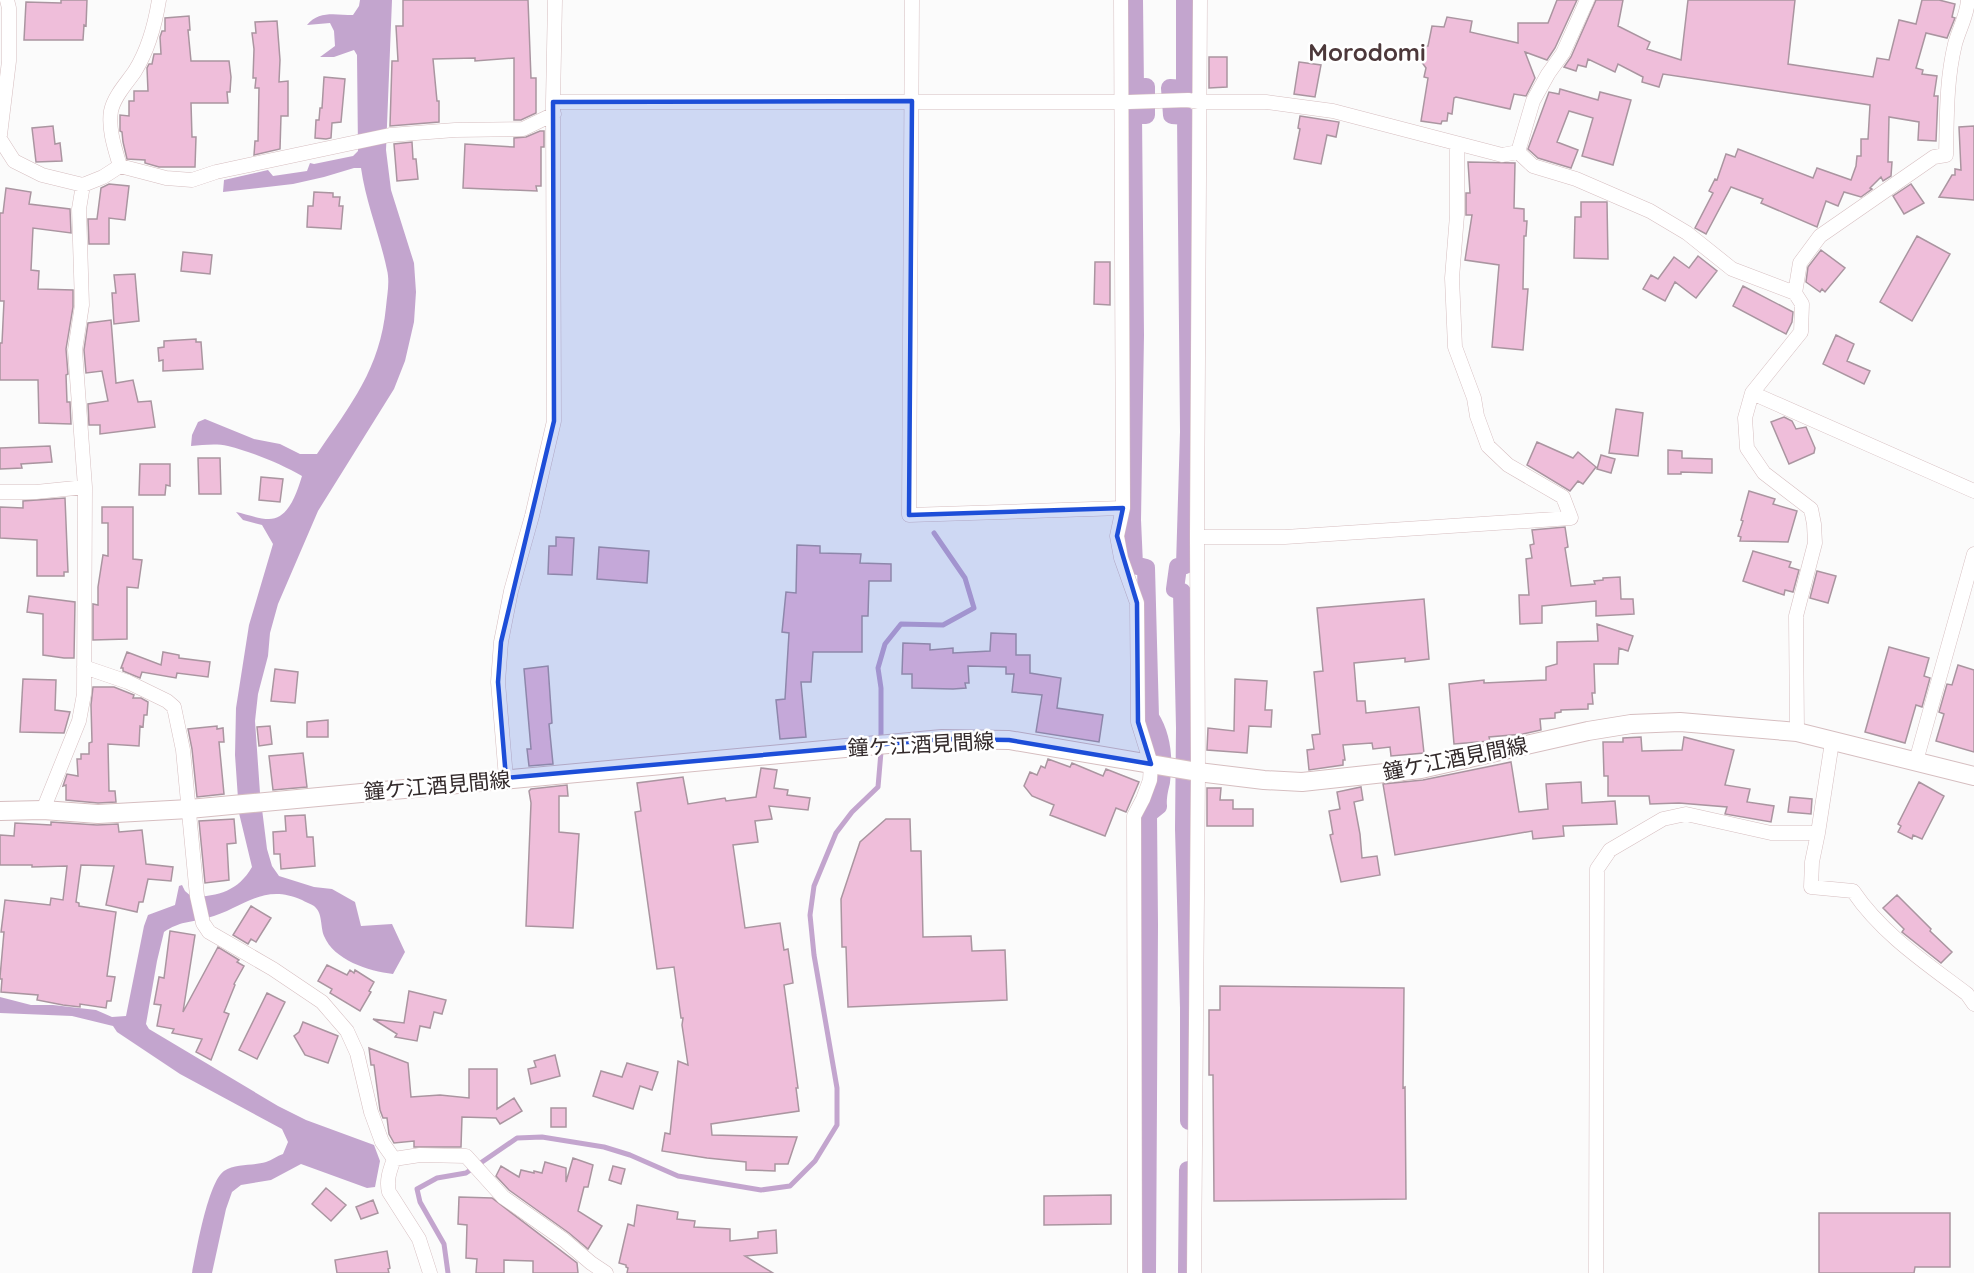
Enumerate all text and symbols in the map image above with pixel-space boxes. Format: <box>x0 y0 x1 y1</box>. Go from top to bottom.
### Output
district label: Morodomi <box>1308 37 1426 67</box>
street label: 鐘ケ江酒見間線 <box>847 727 995 761</box>
street label: 鐘ケ江酒見間線 <box>1380 731 1530 785</box>
street label: 鐘ケ江酒見間線 <box>363 766 511 804</box>

